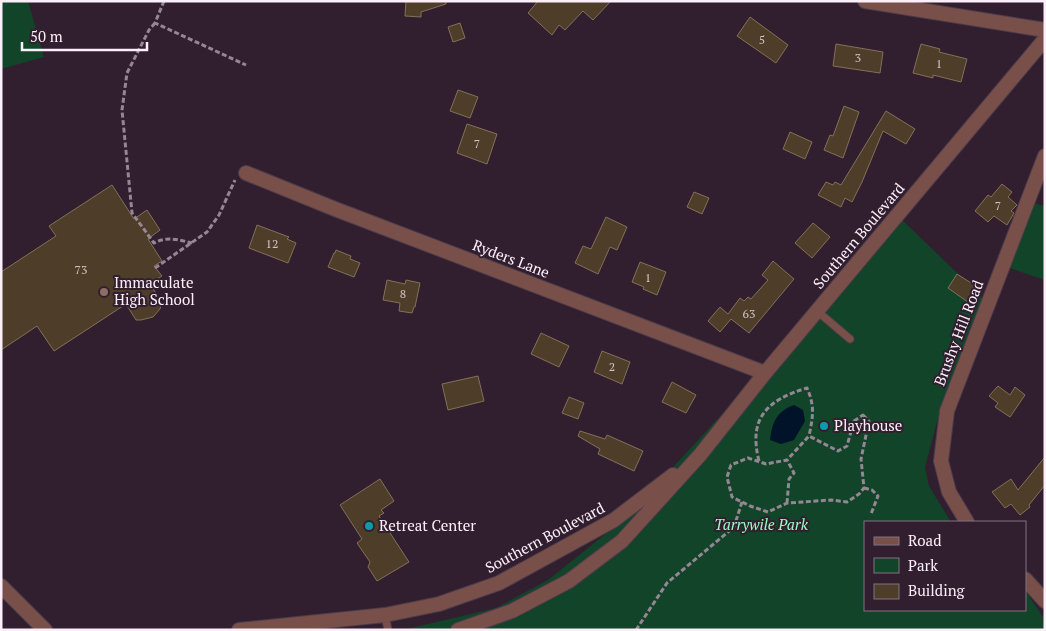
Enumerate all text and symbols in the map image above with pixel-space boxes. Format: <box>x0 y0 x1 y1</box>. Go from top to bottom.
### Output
scale bar <box>22 20 148 52</box>
text: 50 m <box>30 26 63 46</box>
house number: 5 <box>759 32 765 47</box>
house number: 3 <box>855 50 861 65</box>
house number: 1 <box>936 56 942 71</box>
house number: 7 <box>474 136 480 151</box>
street label: Southern Boulevard <box>808 178 908 292</box>
house number: 7 <box>995 198 1001 213</box>
street label: Ryders Lane <box>470 234 553 282</box>
house number: 12 <box>266 236 278 251</box>
house number: 73 <box>75 262 87 277</box>
house number: 1 <box>645 270 651 285</box>
place label: Immaculate High School <box>114 272 195 309</box>
street label: Brushy Hill Road <box>929 277 987 388</box>
marker: Immaculate High School <box>98 286 110 298</box>
house number: 8 <box>400 286 406 301</box>
house number: 63 <box>743 306 755 321</box>
house number: 2 <box>609 359 615 374</box>
place label: Playhouse <box>834 415 902 435</box>
marker: Playhouse <box>818 420 830 432</box>
street label: Southern Boulevard <box>481 497 608 577</box>
park label: Tarrywile Park <box>714 514 809 534</box>
place label: Retreat Center <box>379 515 476 535</box>
marker: Retreat Center <box>363 520 375 532</box>
legend <box>864 521 1026 611</box>
text: Road <box>908 530 941 550</box>
text: Park <box>908 555 938 575</box>
text: Building <box>908 580 966 600</box>

